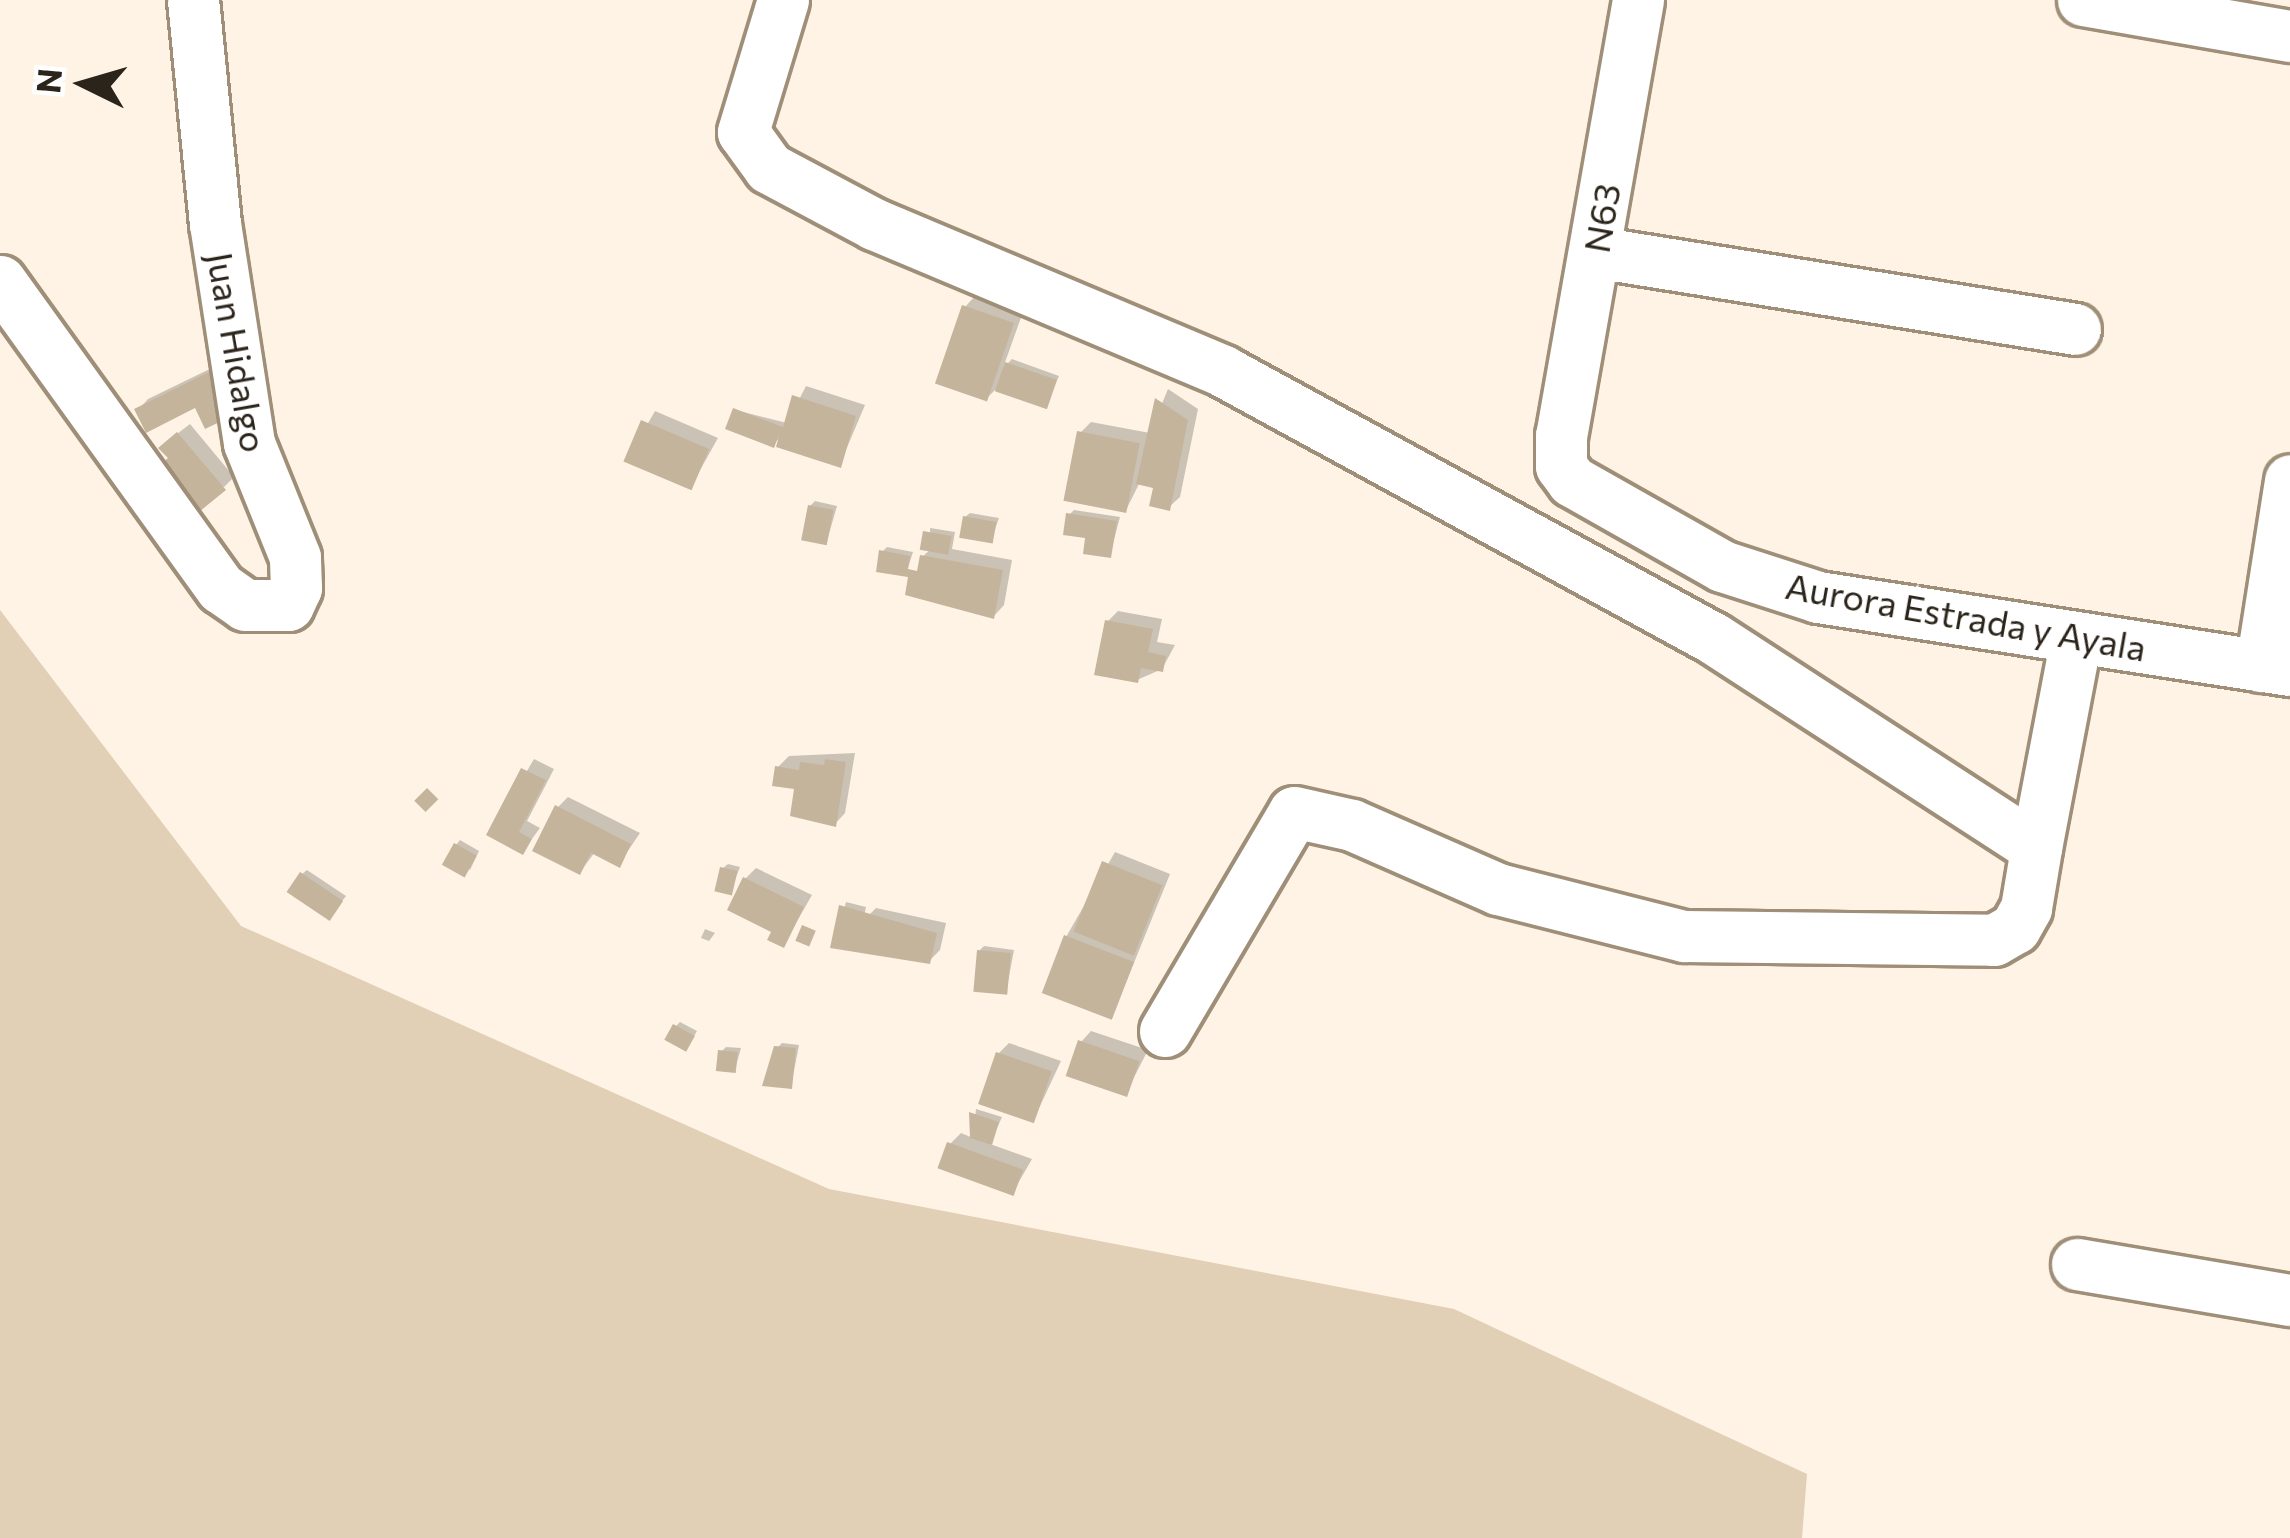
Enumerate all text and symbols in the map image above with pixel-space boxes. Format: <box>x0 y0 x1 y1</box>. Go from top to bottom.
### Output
north arrow <box>24 24 144 144</box>
text: N <box>26 67 69 95</box>
street label: N63 <box>1574 180 1628 256</box>
street label: Juan Hidalgo <box>199 248 277 456</box>
street label: Aurora Estrada y Ayala <box>1782 563 2150 669</box>

